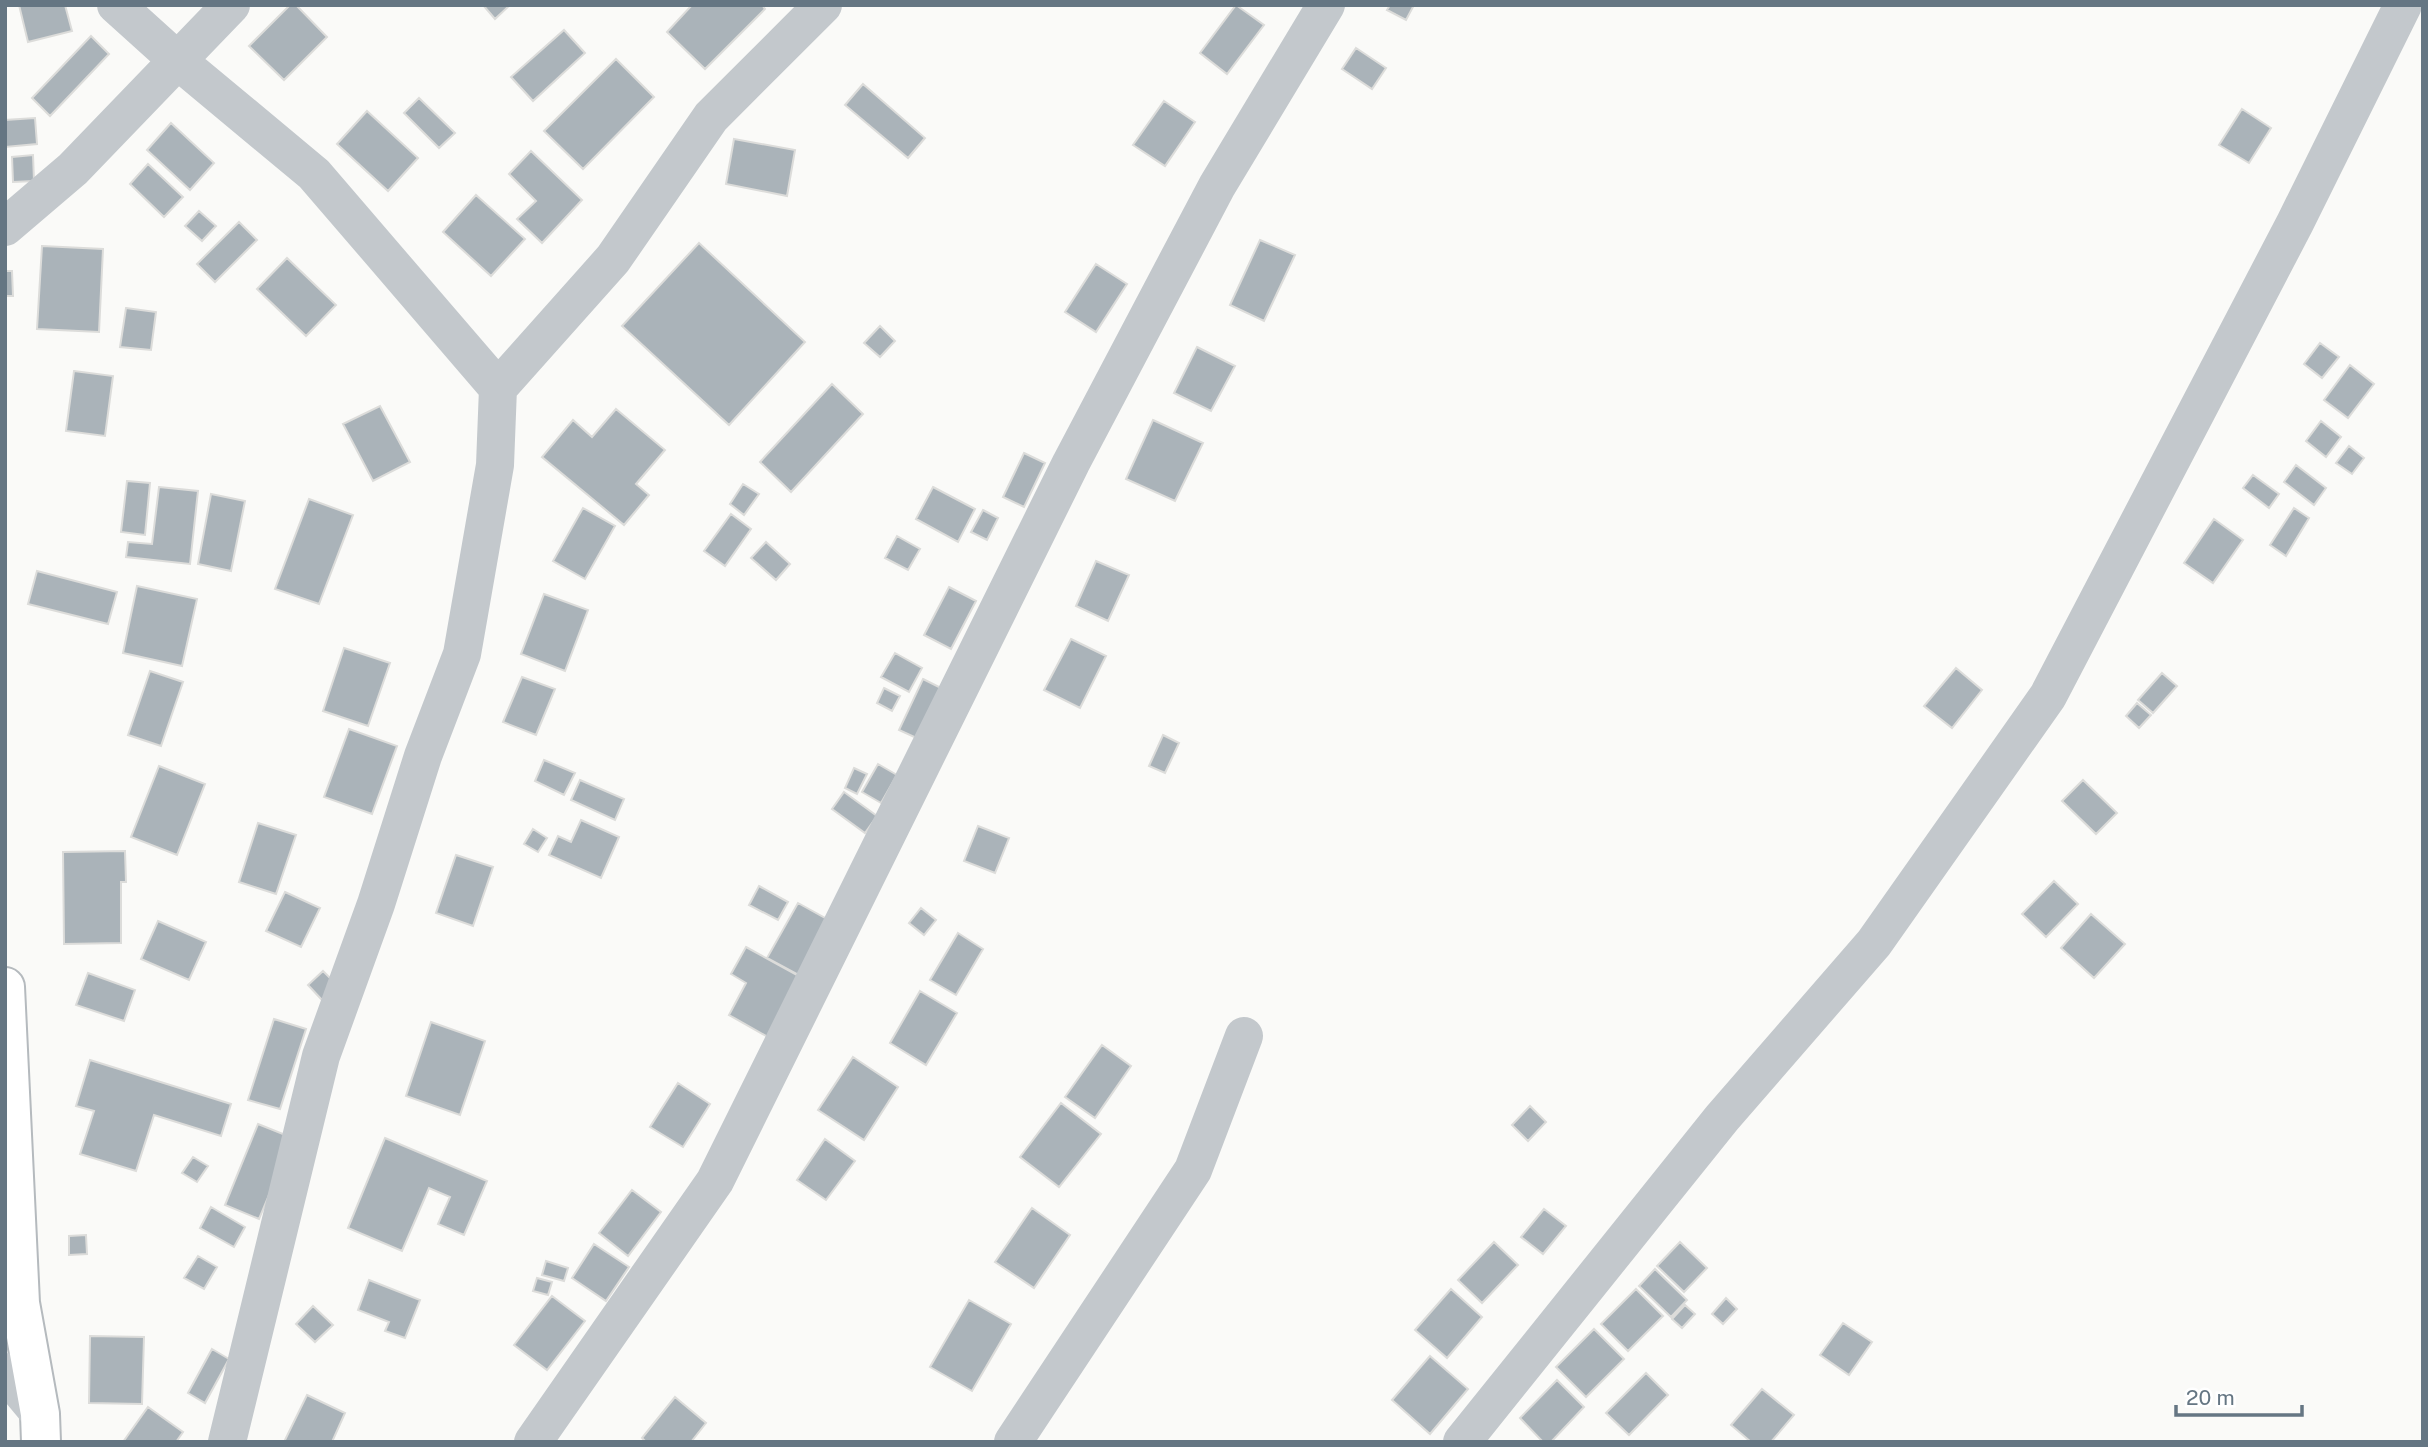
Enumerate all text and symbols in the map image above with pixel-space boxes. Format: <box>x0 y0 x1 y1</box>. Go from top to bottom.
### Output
scale bar <box>2176 1374 2302 1418</box>
text: 20 m <box>2186 1385 2235 1410</box>

